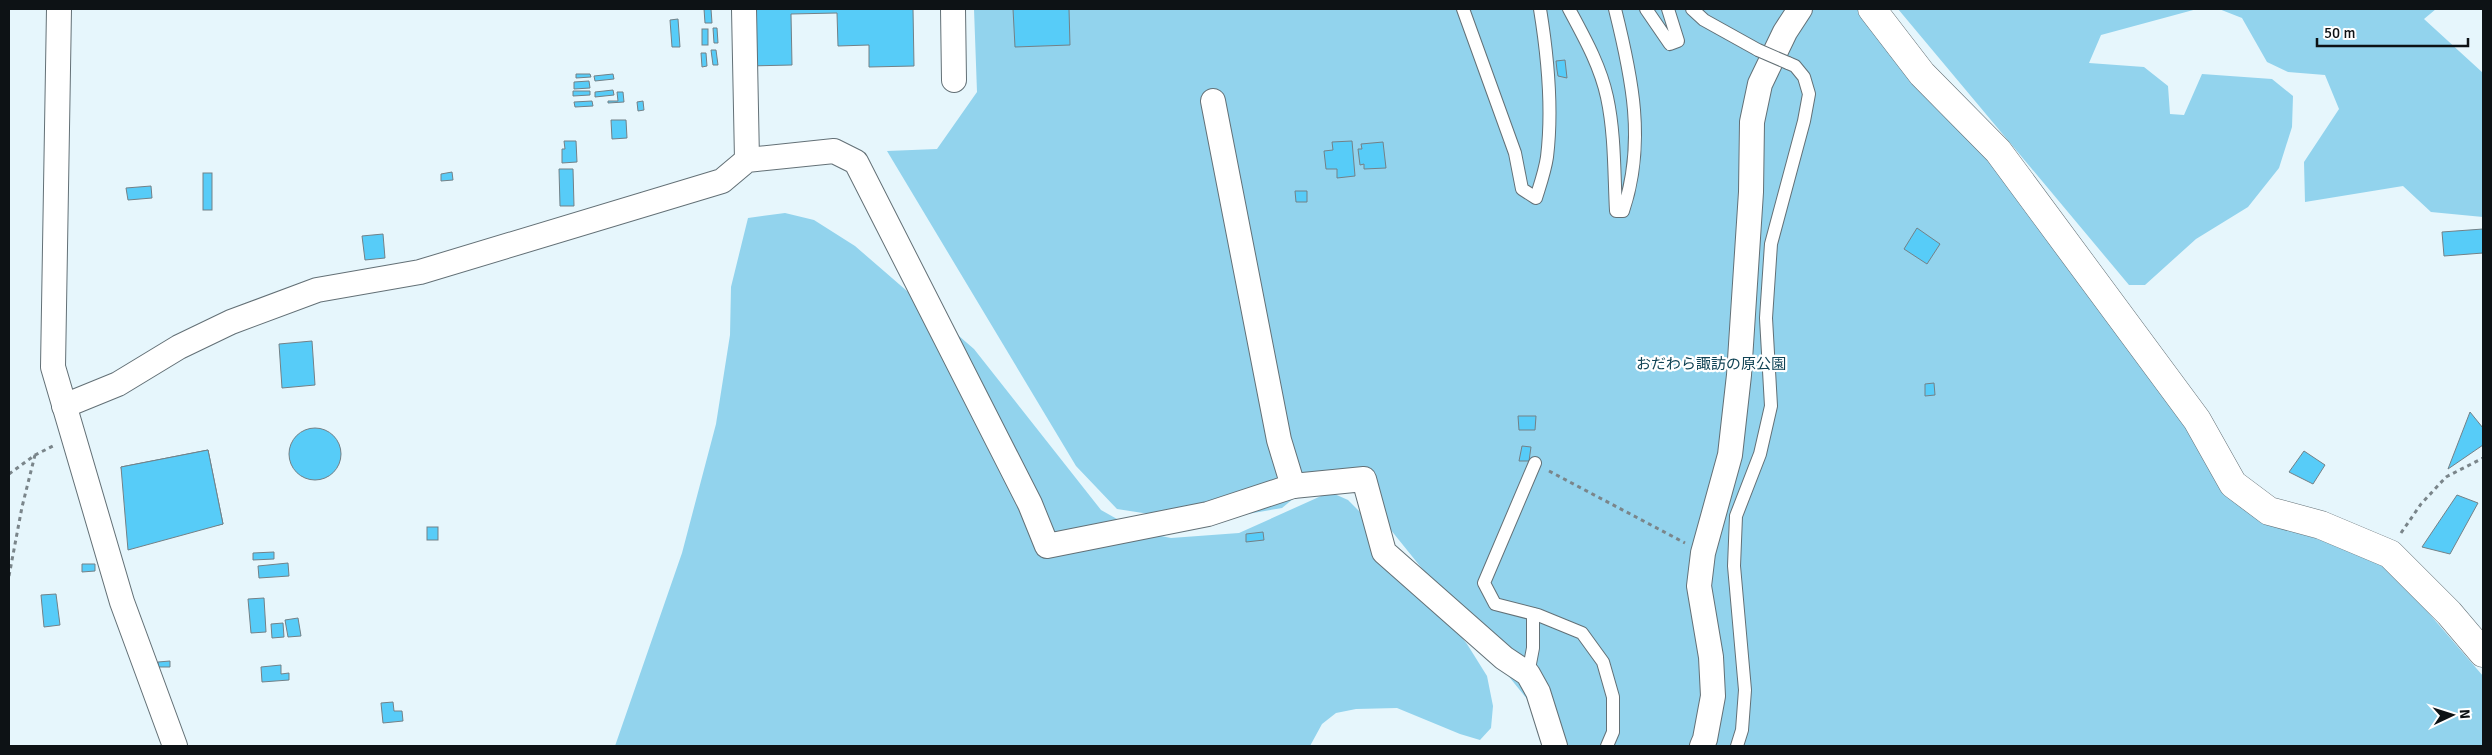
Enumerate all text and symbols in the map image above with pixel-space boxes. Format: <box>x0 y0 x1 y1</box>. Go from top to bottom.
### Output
scale bar <box>2317 15 2468 47</box>
text: 50 m <box>2324 24 2355 42</box>
park label: おだわら諏訪の原公園 <box>1636 355 1786 373</box>
north arrow <box>2427 690 2477 740</box>
text: N <box>2456 709 2473 720</box>

